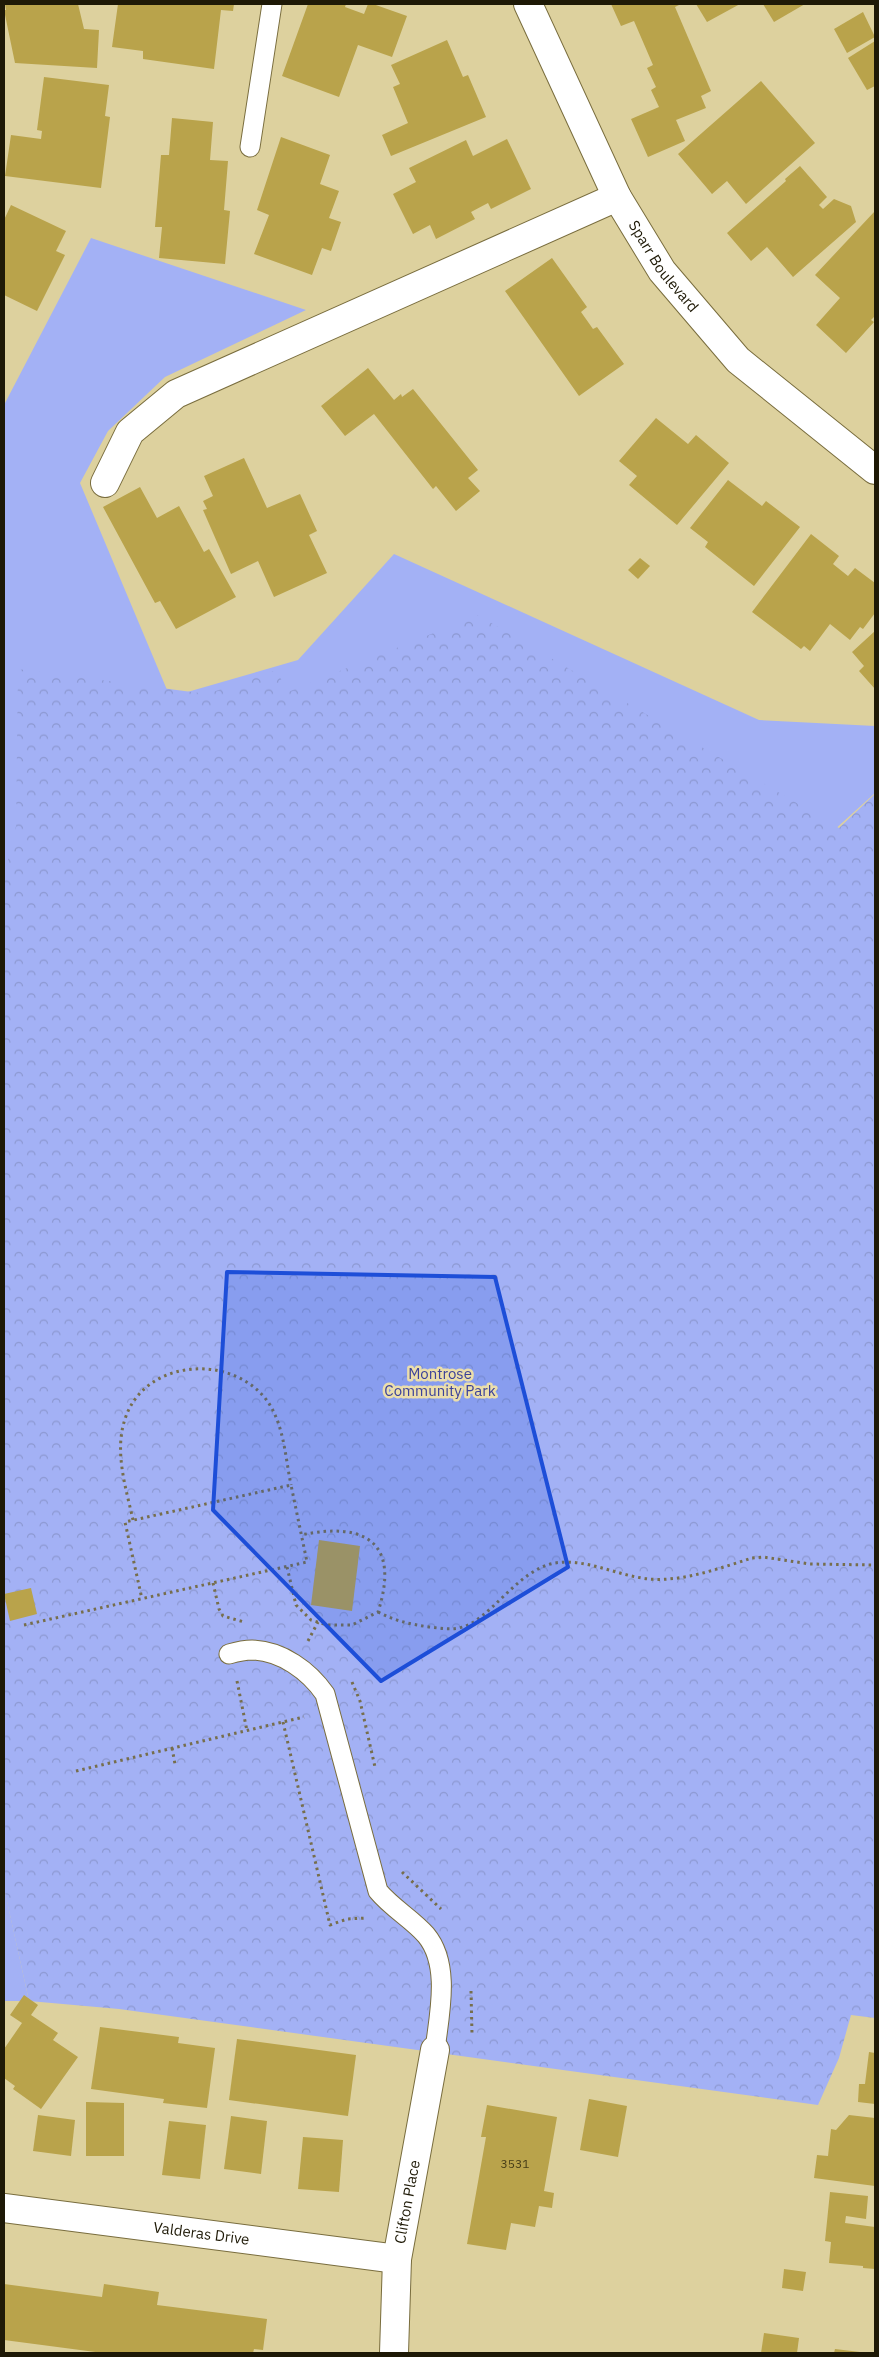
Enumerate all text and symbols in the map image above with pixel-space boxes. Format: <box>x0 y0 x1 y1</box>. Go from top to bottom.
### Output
street label: Sparr Boulevard <box>625 217 703 316</box>
park label: Montrose Community Park <box>384 1364 496 1400</box>
house number: 3531 <box>501 2156 529 2171</box>
street label: Clifton Place <box>390 2159 424 2245</box>
street label: Valderas Drive <box>152 2217 251 2249</box>

